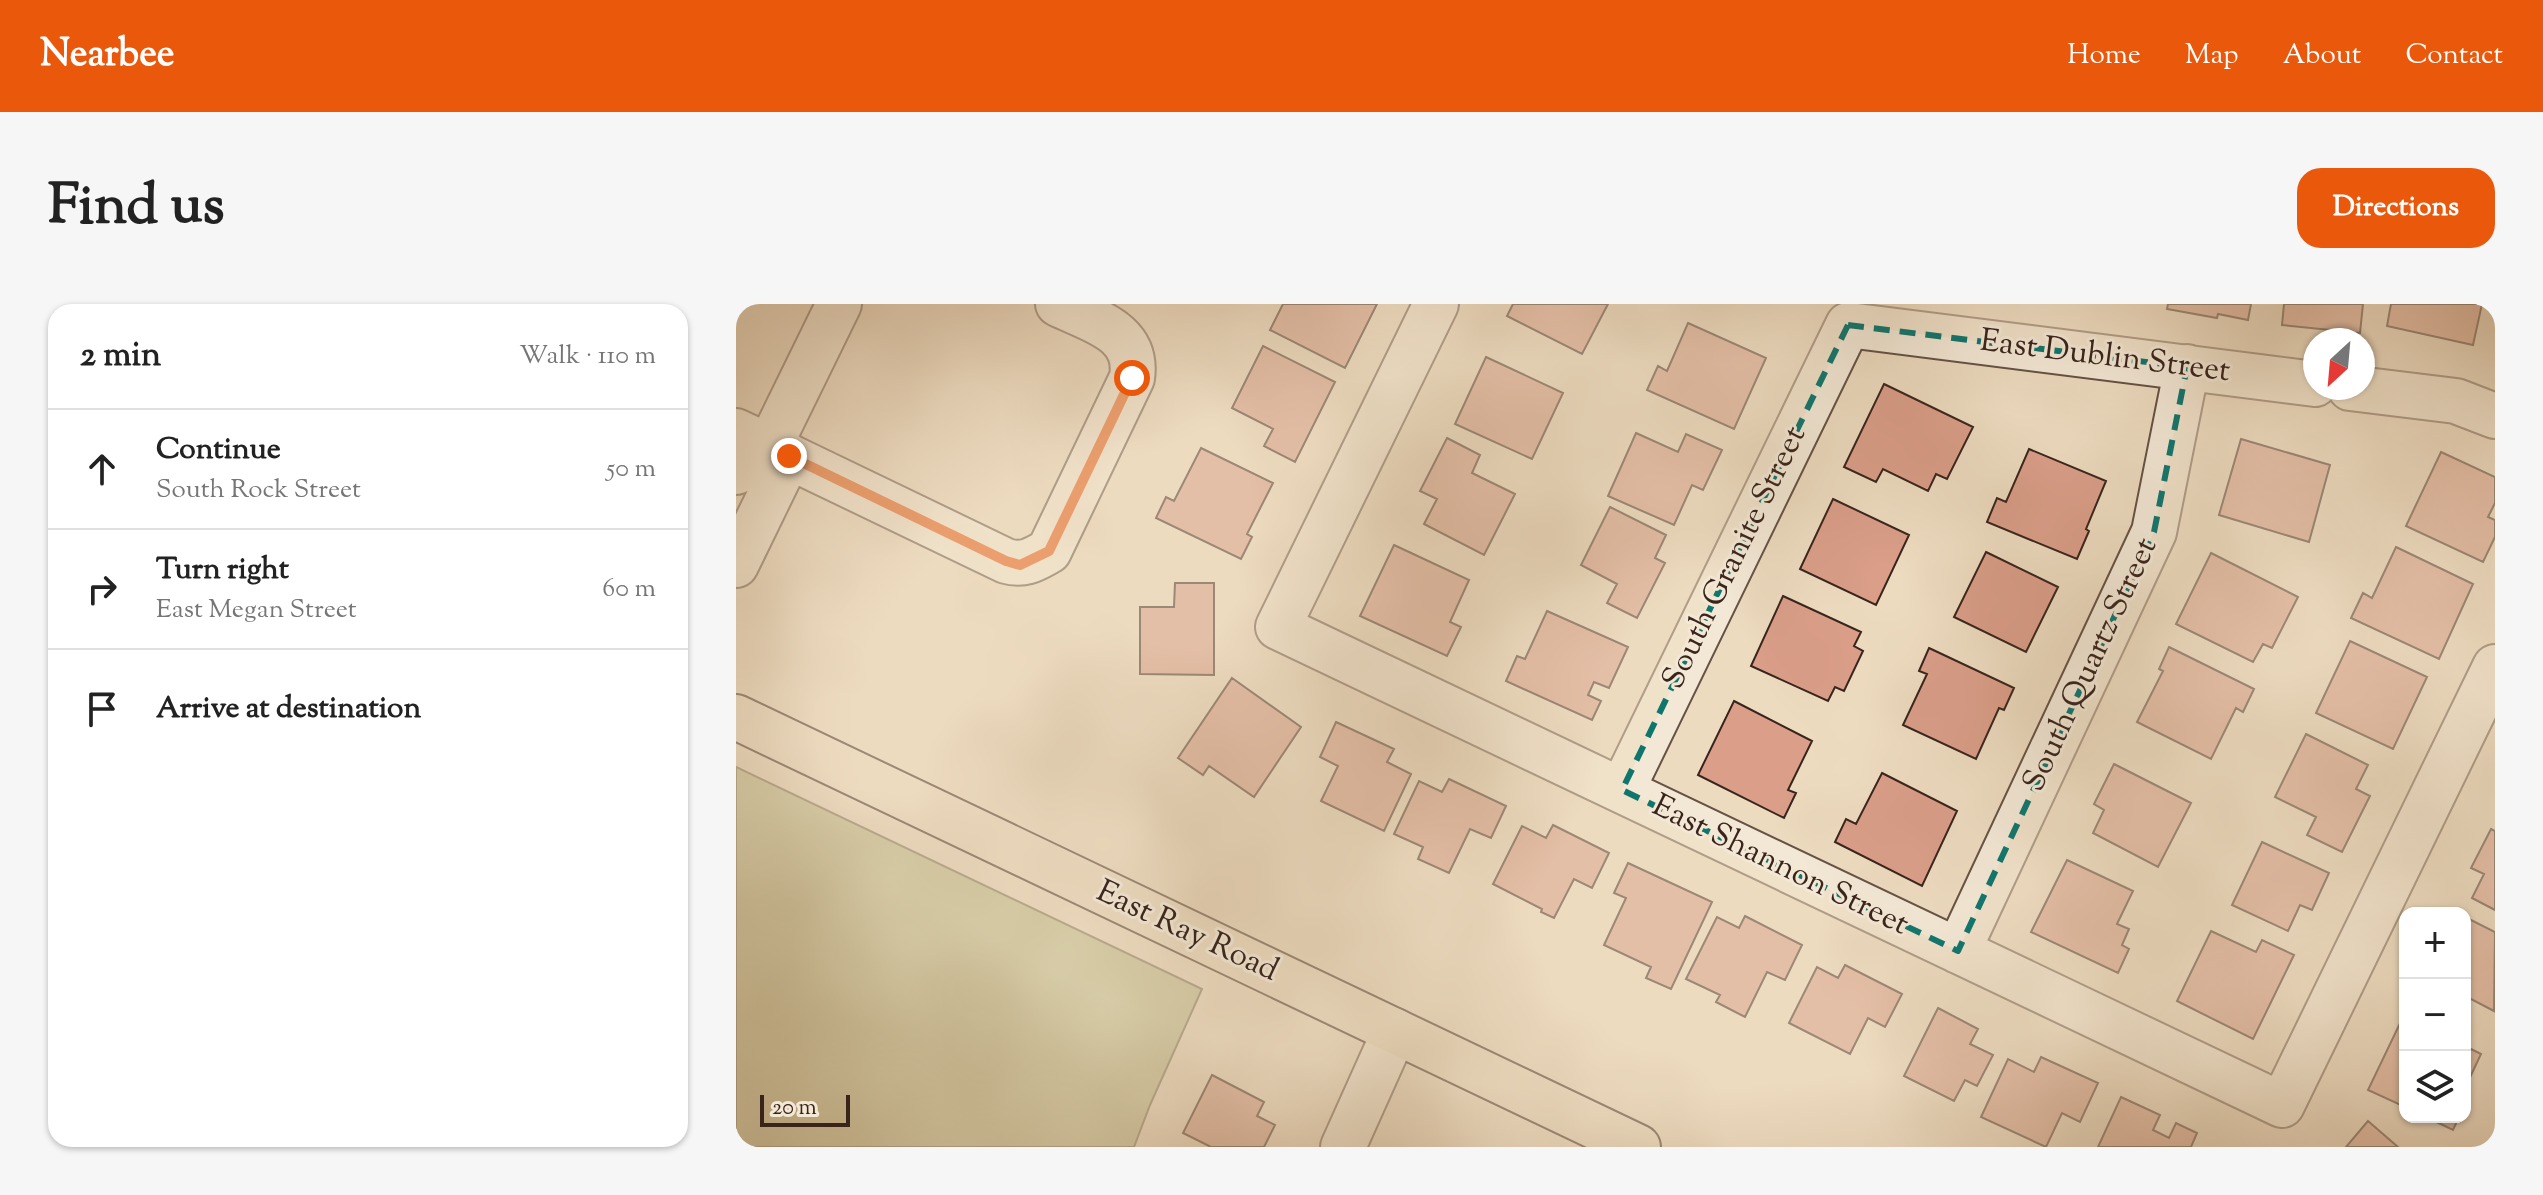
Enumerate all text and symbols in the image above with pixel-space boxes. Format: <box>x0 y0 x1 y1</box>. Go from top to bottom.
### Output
text: Nearbee <box>40 29 175 83</box>
text: Home <box>2067 36 2141 76</box>
text: Map <box>2185 36 2239 76</box>
text: About <box>2283 36 2361 76</box>
text: Contact <box>2405 36 2503 76</box>
text: Find us <box>48 168 224 249</box>
button: Directions <box>2297 168 2495 248</box>
street label: East Dublin Street <box>1977 319 2233 395</box>
north arrow <box>2303 328 2375 400</box>
text: 2 min <box>80 332 161 381</box>
text: Walk · 110 m <box>519 338 656 375</box>
route start <box>1114 360 1150 396</box>
street label: South Granite Street <box>1651 419 1819 697</box>
text: Continue <box>156 429 281 472</box>
route end <box>771 438 807 474</box>
icon: ahead <box>80 447 124 491</box>
text: 50 m <box>606 451 656 488</box>
text: South Rock Street <box>156 472 361 509</box>
street label: South Quartz Street <box>2012 530 2170 800</box>
text: Turn right <box>156 549 289 592</box>
icon: right <box>80 567 124 611</box>
text: 60 m <box>602 571 656 608</box>
text: East Megan Street <box>156 592 357 629</box>
icon: arrive <box>80 687 124 731</box>
text: Arrive at destination <box>156 688 421 731</box>
street label: East Shannon Street <box>1644 784 1916 948</box>
street label: East Ray Road <box>1088 870 1286 994</box>
map controls <box>2399 907 2471 1123</box>
button: + <box>2399 907 2471 979</box>
button: − <box>2399 979 2471 1051</box>
button: layers <box>2399 1051 2471 1123</box>
scale bar <box>760 1091 850 1127</box>
text: 20 m <box>772 1093 817 1125</box>

